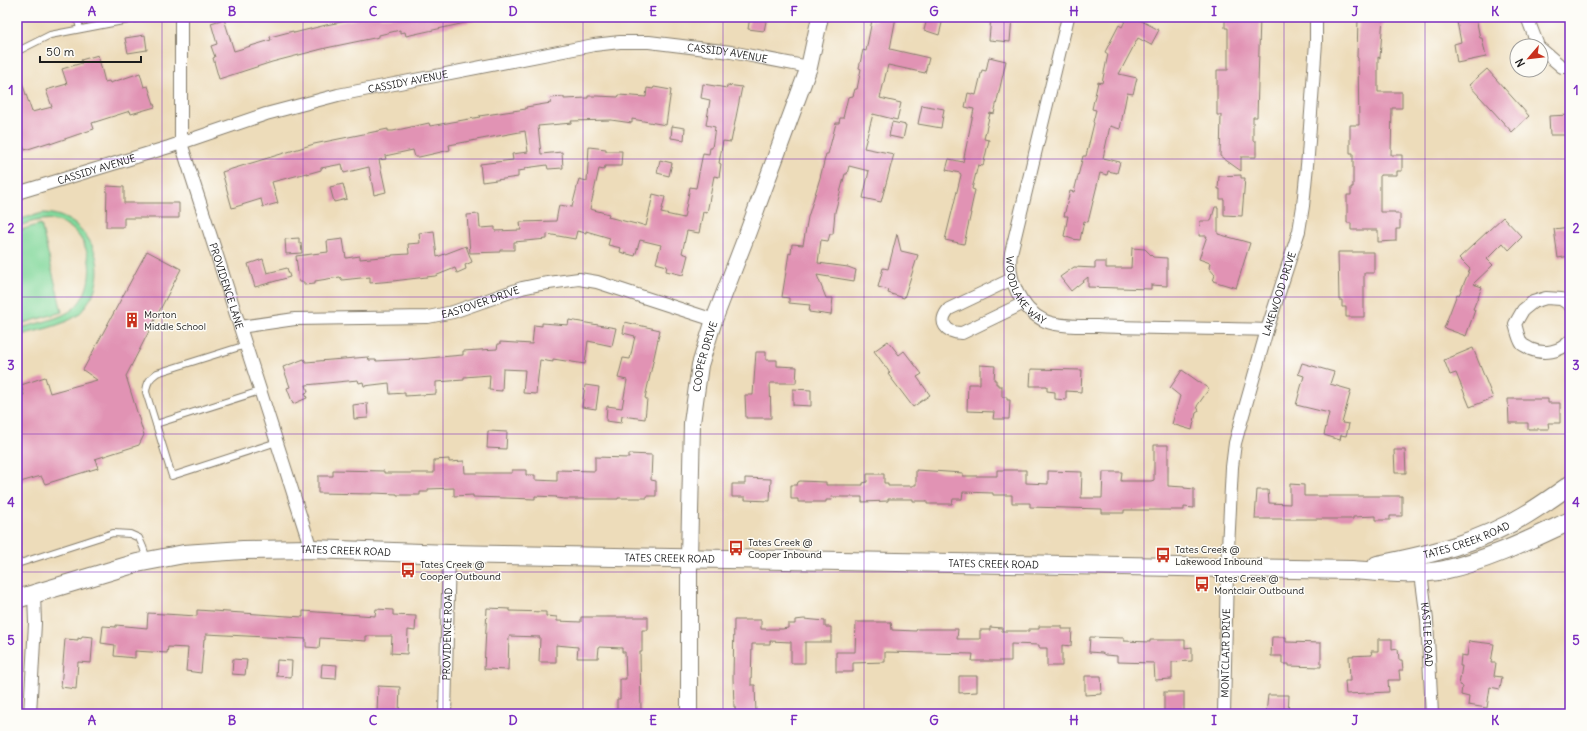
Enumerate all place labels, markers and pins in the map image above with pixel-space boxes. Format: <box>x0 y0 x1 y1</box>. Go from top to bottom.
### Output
place label: Morton Middle School <box>144 308 206 333</box>
building icon: Morton Middle School <box>123 311 141 329</box>
place label: Tates Creek @ Cooper Inbound <box>748 536 822 561</box>
bus stop icon: Tates Creek @ Cooper Inbound <box>727 539 745 557</box>
place label: Tates Creek @ Lakewood Inbound <box>1175 543 1263 568</box>
bus stop icon: Tates Creek @ Lakewood Inbound <box>1154 546 1172 564</box>
place label: Tates Creek @ Cooper Outbound <box>420 558 501 583</box>
bus stop icon: Tates Creek @ Cooper Outbound <box>399 561 417 579</box>
place label: Tates Creek @ Montclair Outbound <box>1214 572 1304 597</box>
bus stop icon: Tates Creek @ Montclair Outbound <box>1193 575 1211 593</box>

